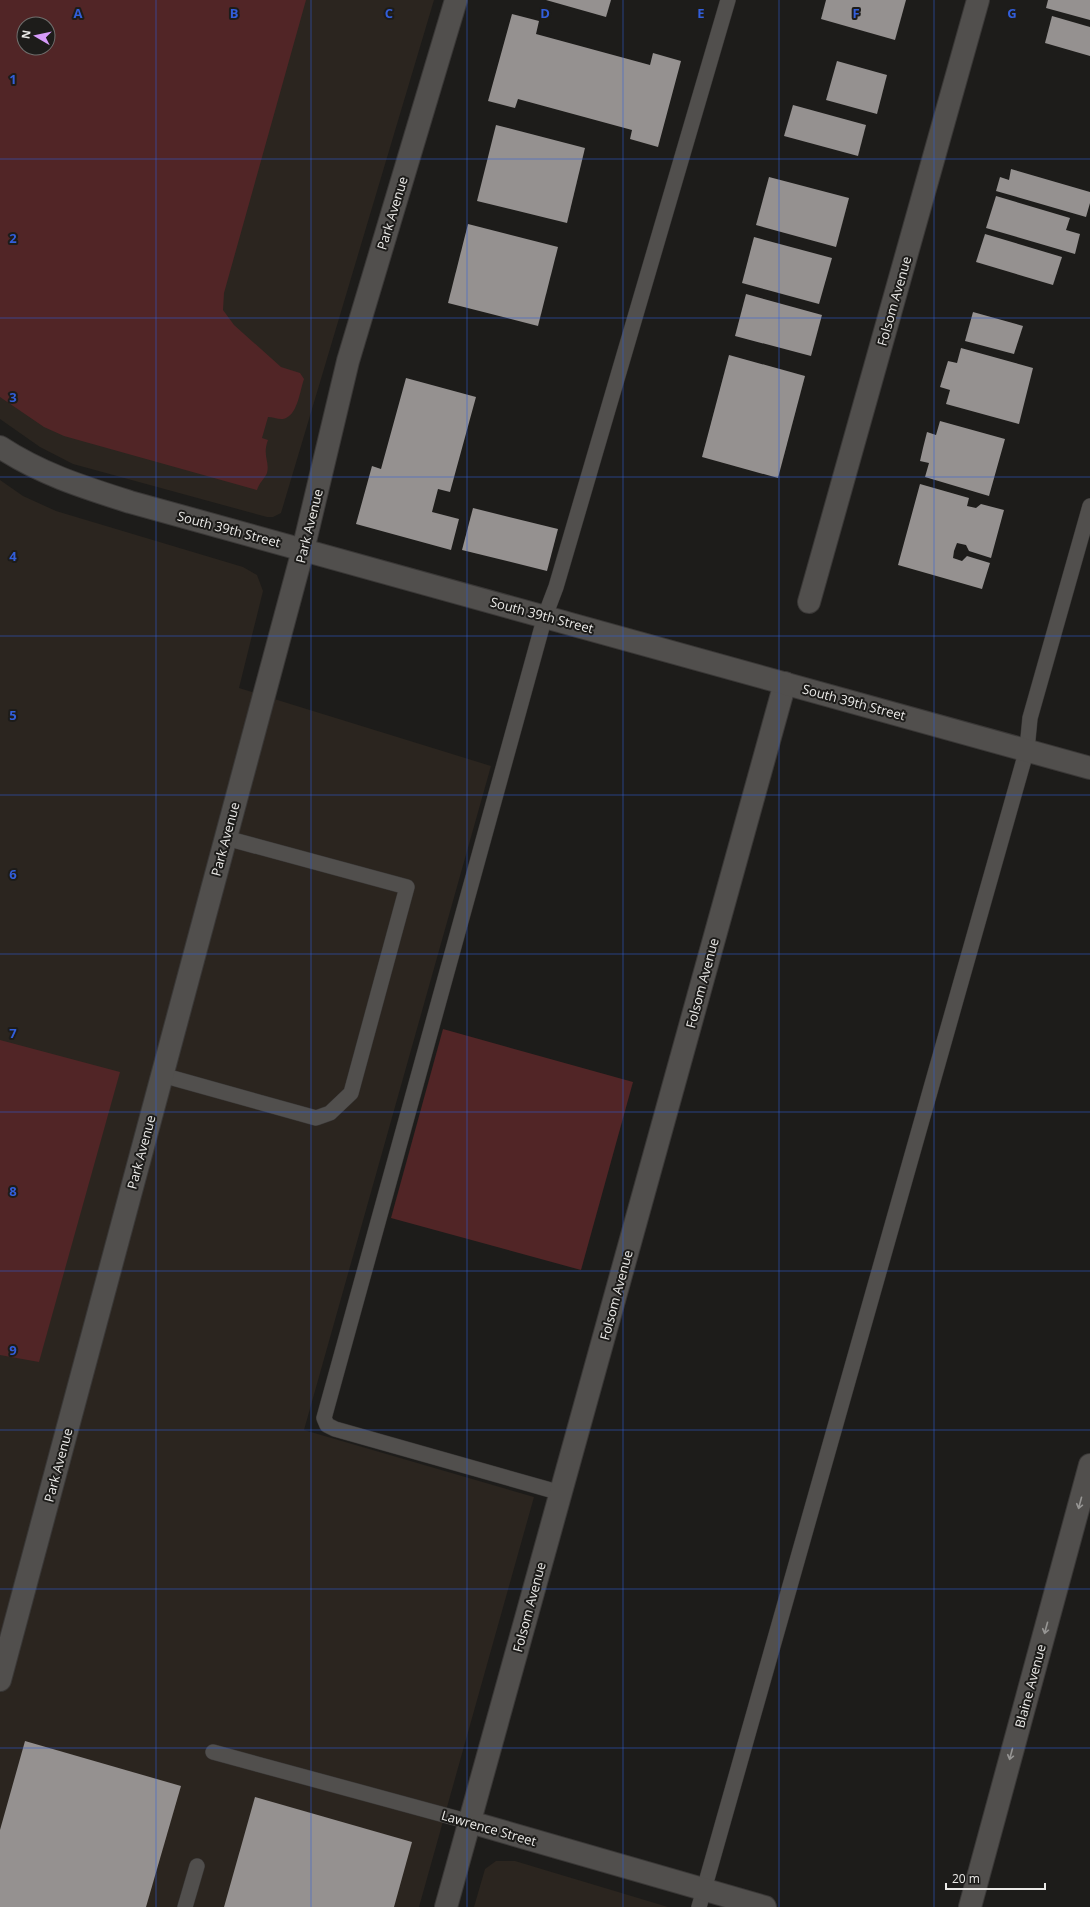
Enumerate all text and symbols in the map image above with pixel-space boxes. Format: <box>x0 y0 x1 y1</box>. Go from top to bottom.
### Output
text: A <box>74 4 83 22</box>
text: B <box>230 4 239 22</box>
text: C <box>385 4 393 22</box>
text: D <box>540 4 550 22</box>
text: E <box>697 4 705 22</box>
text: F <box>852 4 860 22</box>
text: G <box>1007 4 1017 22</box>
north arrow <box>16 16 56 56</box>
text: N <box>18 29 34 40</box>
text: 1 <box>9 70 17 88</box>
street label: Park Avenue <box>372 174 412 252</box>
text: 2 <box>9 229 17 247</box>
street label: Folsom Avenue <box>873 254 915 348</box>
text: 3 <box>9 388 17 406</box>
street label: Park Avenue <box>291 487 327 565</box>
street label: South 39th Street <box>175 507 283 552</box>
text: 4 <box>9 547 17 565</box>
street label: South 39th Street <box>488 593 596 638</box>
street label: South 39th Street <box>800 680 908 725</box>
text: 5 <box>9 706 17 724</box>
street label: Park Avenue <box>206 800 244 878</box>
text: 6 <box>9 865 17 883</box>
street label: Folsom Avenue <box>681 936 723 1030</box>
text: 7 <box>9 1024 17 1042</box>
street label: Park Avenue <box>122 1113 160 1191</box>
text: 8 <box>9 1182 17 1200</box>
street label: Folsom Avenue <box>595 1248 637 1342</box>
text: 9 <box>9 1341 17 1359</box>
street label: Park Avenue <box>39 1426 77 1504</box>
one-way arrow <box>1076 1496 1083 1509</box>
street label: Folsom Avenue <box>508 1560 550 1654</box>
one-way arrow <box>1041 1621 1049 1634</box>
street label: Blaine Avenue <box>1010 1642 1050 1730</box>
one-way arrow <box>1007 1747 1015 1760</box>
street label: Lawrence Street <box>439 1806 539 1850</box>
scale bar <box>946 1865 1045 1891</box>
text: 20 m <box>952 1870 980 1887</box>

